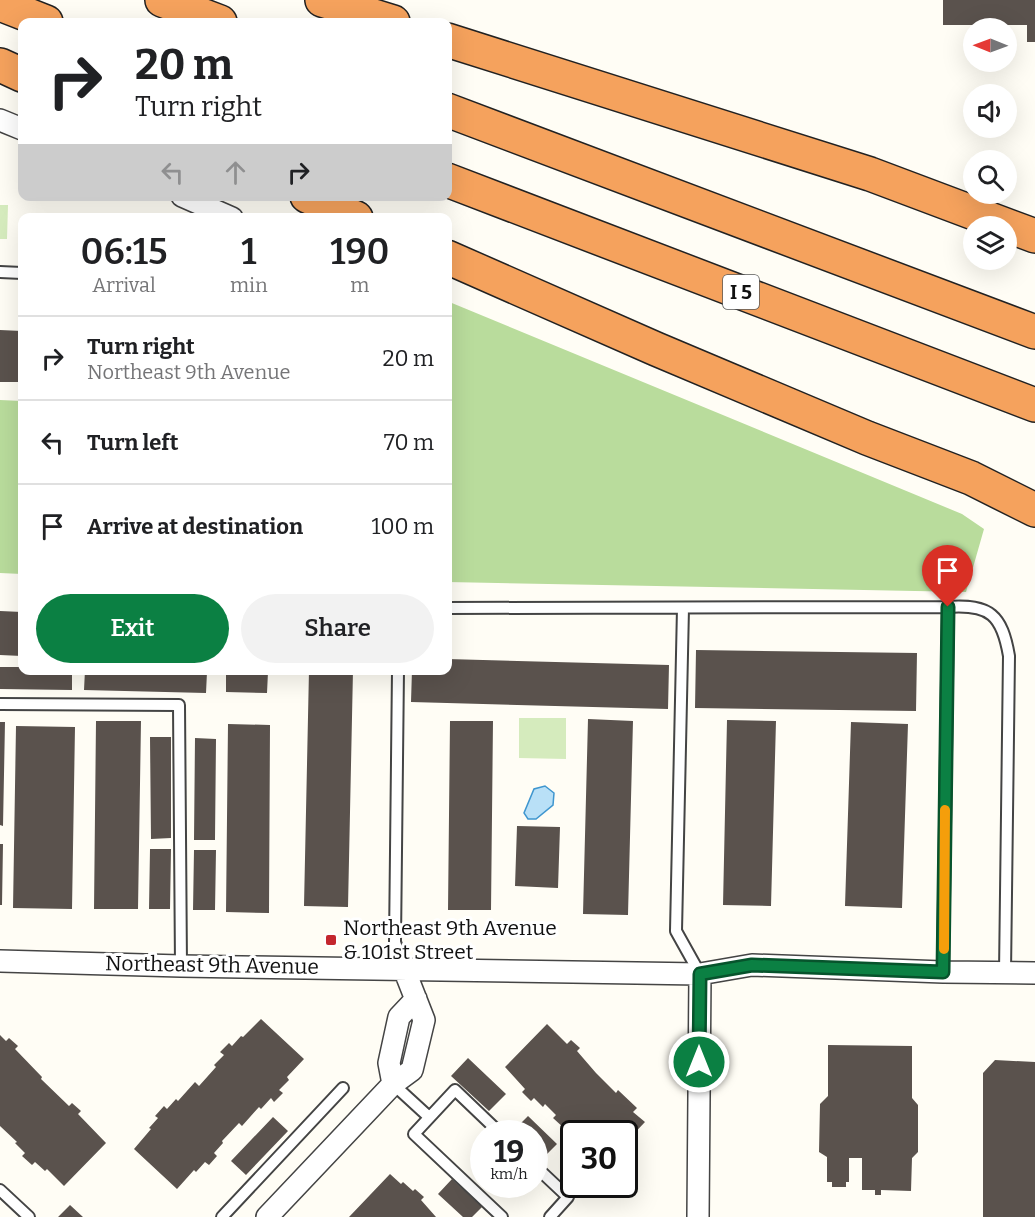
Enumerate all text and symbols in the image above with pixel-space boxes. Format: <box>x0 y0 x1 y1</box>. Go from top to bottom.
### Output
north arrow <box>963 18 1017 72</box>
map controls <box>963 18 1017 270</box>
text: 20 m <box>135 40 233 90</box>
icon: right <box>36 42 114 120</box>
button: sound <box>963 84 1017 138</box>
text: Turn right <box>135 91 262 123</box>
button: search <box>963 150 1017 204</box>
icon: left <box>156 156 189 189</box>
icon: ahead <box>219 156 252 189</box>
icon: right <box>282 156 315 189</box>
button: layers <box>963 216 1017 270</box>
text: 06:15 <box>80 230 168 274</box>
text: 1 <box>241 230 256 274</box>
text: 190 <box>330 230 390 274</box>
text: Arrival <box>92 273 156 297</box>
text: min <box>230 273 268 297</box>
text: m <box>350 273 369 297</box>
road number: I 5 <box>723 275 759 309</box>
text: Turn right <box>87 333 195 360</box>
icon: right <box>36 342 69 375</box>
text: 20 m <box>383 345 434 372</box>
text: Northeast 9th Avenue <box>87 360 291 384</box>
icon: left <box>36 426 69 459</box>
text: Turn left <box>87 429 179 456</box>
text: 70 m <box>384 429 434 456</box>
icon: arrive <box>36 510 69 543</box>
text: Arrive at destination <box>87 513 303 540</box>
text: 100 m <box>371 513 434 540</box>
pin <box>922 545 973 607</box>
icon: arrive <box>931 554 964 587</box>
button: Exit <box>36 594 229 663</box>
button: Share <box>241 594 434 663</box>
place label: Northeast 9th Avenue & 101st Street <box>343 915 557 965</box>
marker: Northeast 9th Avenue & 101st Street <box>324 933 338 947</box>
street label: Northeast 9th Avenue <box>105 950 319 980</box>
position arrow <box>667 1030 731 1094</box>
speed limit sign: 30 <box>560 1120 638 1198</box>
text: 19 <box>494 1134 524 1170</box>
text: km/h <box>490 1165 528 1183</box>

